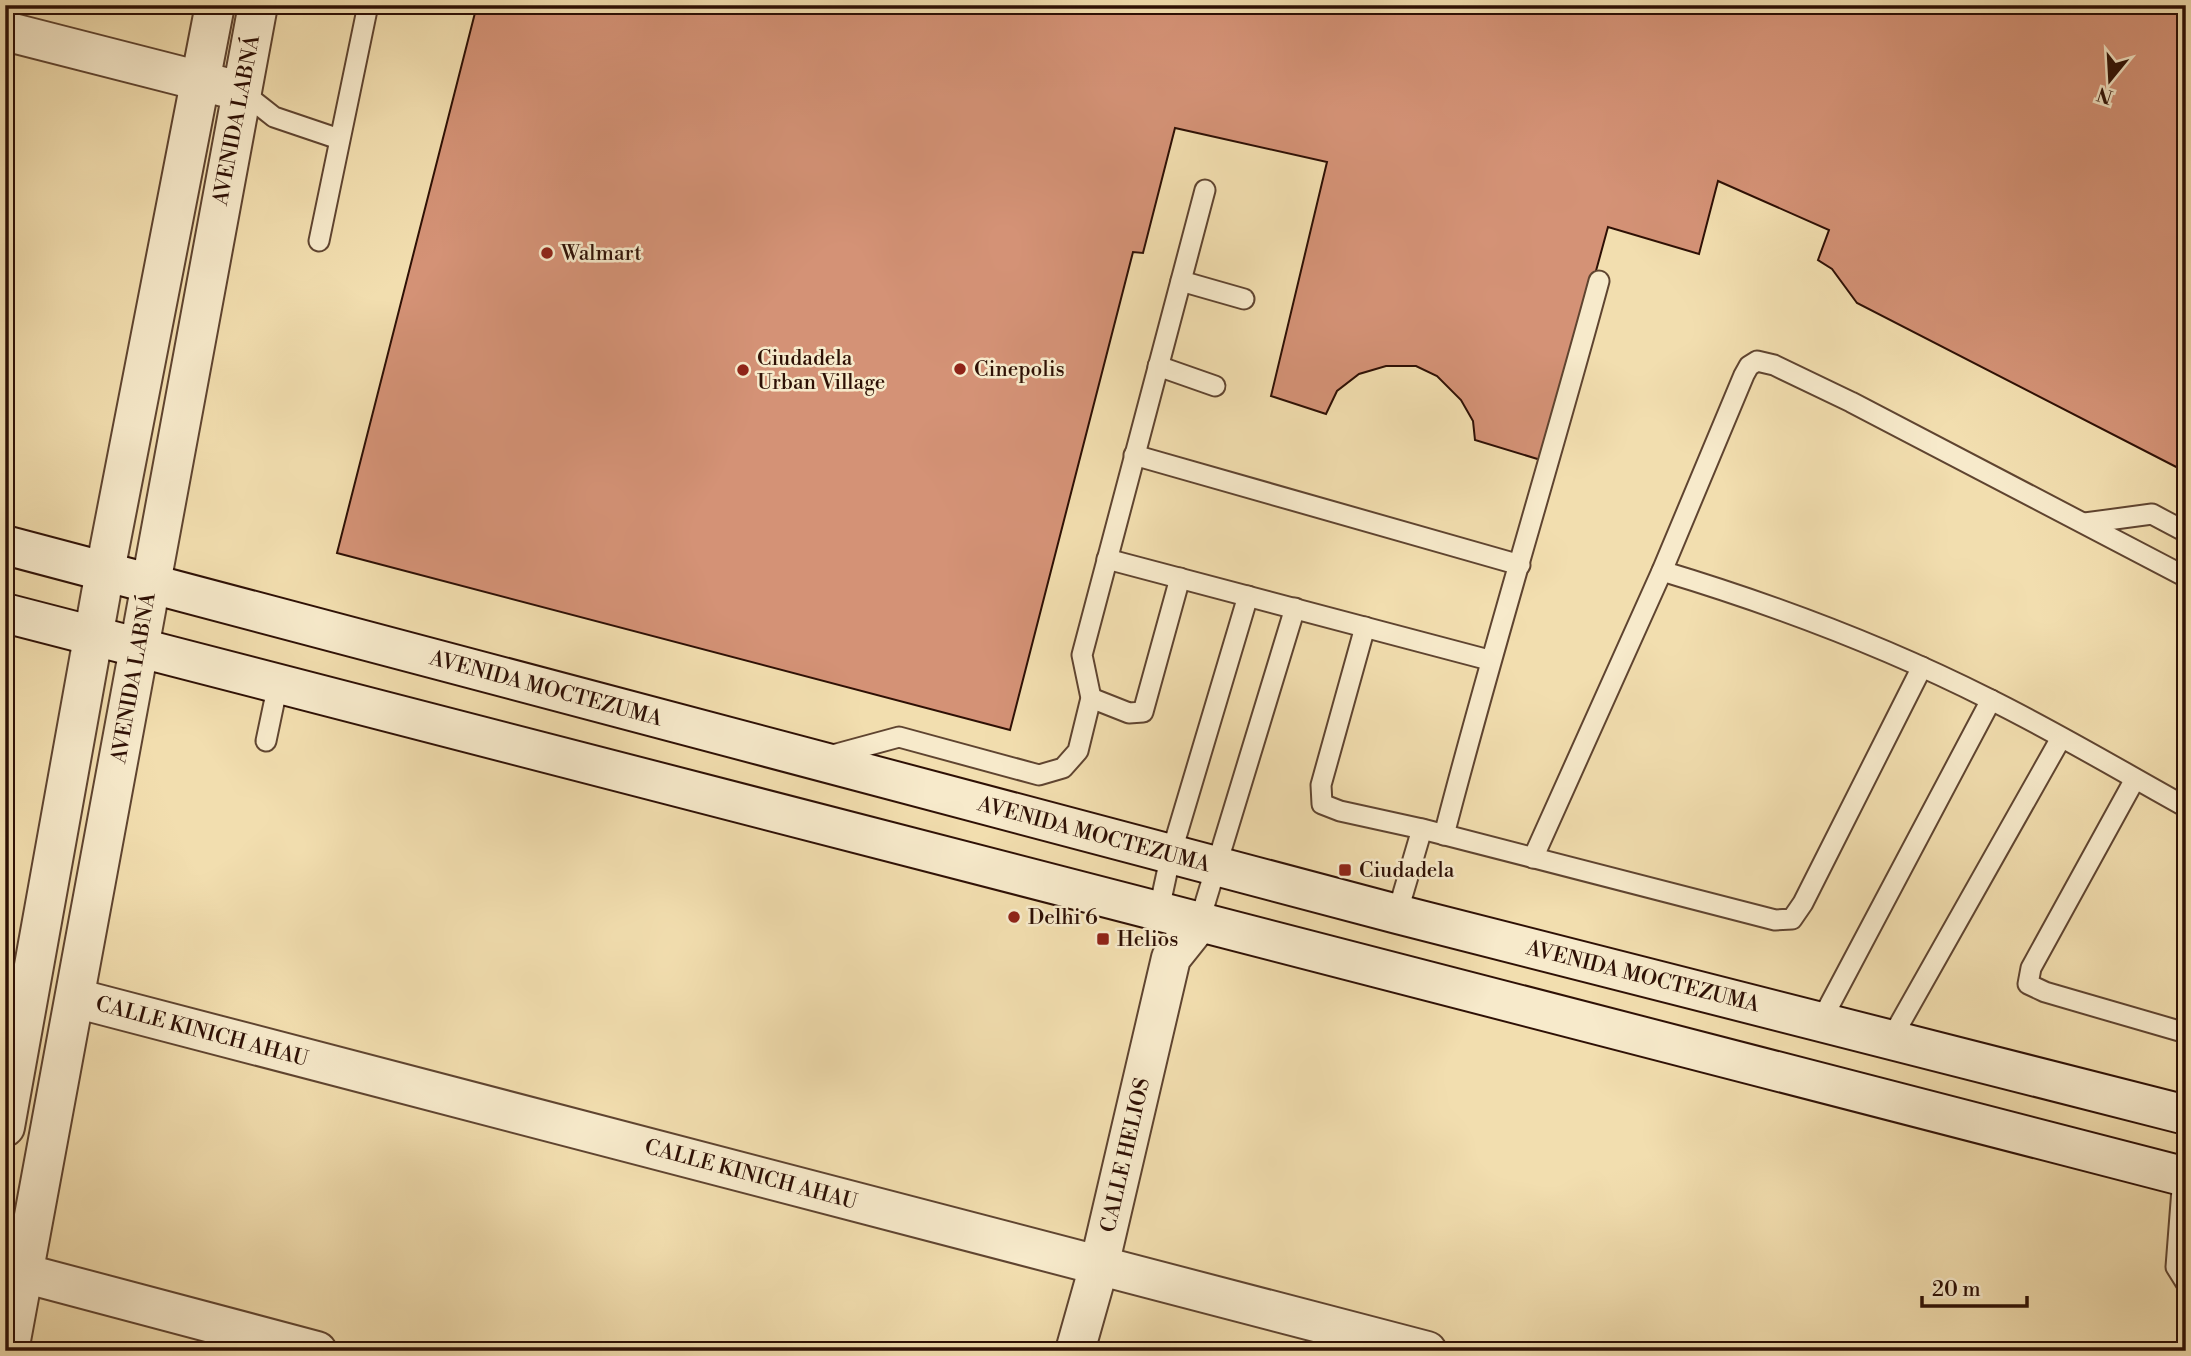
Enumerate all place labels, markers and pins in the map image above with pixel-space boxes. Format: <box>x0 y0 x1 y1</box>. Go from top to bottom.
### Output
place label: Walmart <box>560 241 642 267</box>
marker: Walmart <box>539 245 555 261</box>
place label: Ciudadela Urban Village <box>757 346 885 396</box>
place label: Cinepolis <box>974 357 1065 383</box>
marker: Cinepolis <box>952 361 968 377</box>
marker: Ciudadela Urban Village <box>735 362 751 378</box>
place label: Ciudadela <box>1359 858 1455 884</box>
marker: Ciudadela <box>1337 862 1353 878</box>
place label: Delhi 6 <box>1028 905 1098 931</box>
marker: Delhi 6 <box>1006 909 1022 925</box>
place label: Helios <box>1117 927 1179 953</box>
marker: Helios <box>1095 931 1111 947</box>

